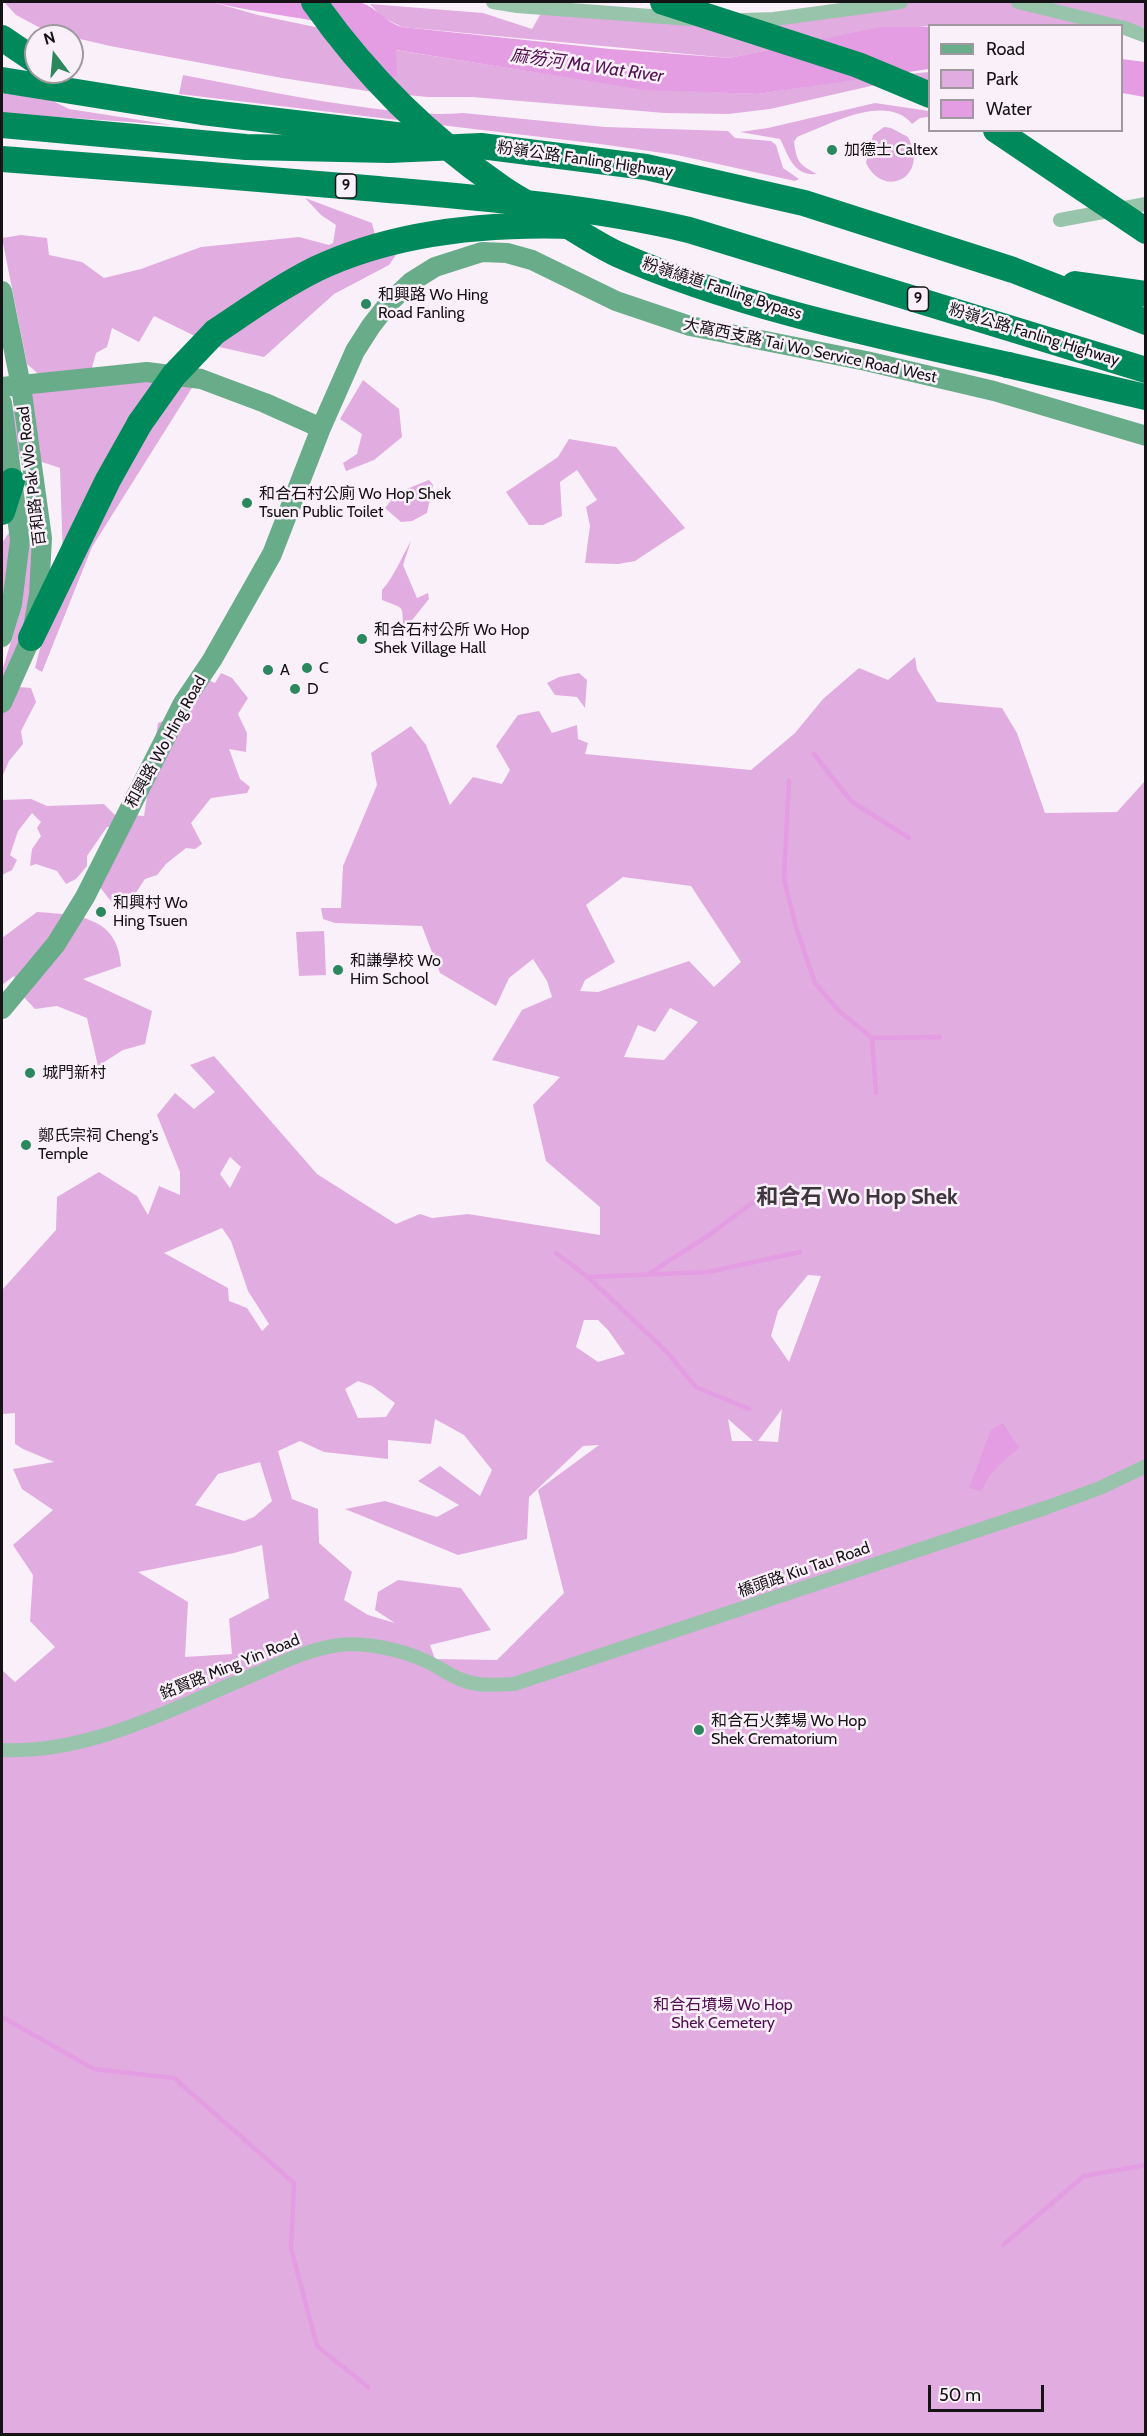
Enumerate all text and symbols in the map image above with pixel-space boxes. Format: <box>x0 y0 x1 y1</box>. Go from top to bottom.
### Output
north arrow <box>24 24 84 84</box>
legend <box>928 24 1123 132</box>
text: N <box>41 27 58 49</box>
text: Road <box>986 38 1025 60</box>
water label: 麻笏河 Ma Wat River <box>509 45 665 87</box>
text: Park <box>986 68 1018 90</box>
text: Water <box>986 98 1032 120</box>
street label: 粉嶺公路 Fanling Highway <box>496 138 674 182</box>
place label: 加德士 Caltex <box>844 140 938 160</box>
marker: 加德士 Caltex <box>825 143 839 157</box>
road number: 9 <box>336 174 356 198</box>
street label: 粉嶺繞道 Fanling Bypass <box>640 254 804 324</box>
place label: 和興路 Wo Hing Road Fanling <box>378 285 488 323</box>
road number: 9 <box>908 287 928 311</box>
marker: 和興路 Wo Hing Road Fanling <box>359 297 373 311</box>
street label: 粉嶺公路 Fanling Highway <box>946 300 1122 370</box>
street label: 大窩西支路 Tai Wo Service Road West <box>682 315 938 387</box>
street label: 百和路 Pak Wo Road <box>14 405 50 547</box>
place label: 和合石村公廁 Wo Hop Shek Tsuen Public Toilet <box>259 484 451 522</box>
marker: 和合石村公廁 Wo Hop Shek Tsuen Public Toilet <box>240 496 254 510</box>
place label: 和合石村公所 Wo Hop Shek Village Hall <box>374 620 529 658</box>
marker: 和合石村公所 Wo Hop Shek Village Hall <box>355 632 369 646</box>
place label: C <box>319 658 329 678</box>
place label: A <box>280 660 290 680</box>
marker: C <box>300 661 314 675</box>
marker: A <box>261 663 275 677</box>
street label: 和興路 Wo Hing Road <box>122 673 210 811</box>
place label: D <box>307 679 319 699</box>
marker: D <box>288 682 302 696</box>
place label: 和興村 Wo Hing Tsuen <box>113 893 188 931</box>
marker: 和興村 Wo Hing Tsuen <box>94 905 108 919</box>
place label: 和謙學校 Wo Him School <box>350 951 441 989</box>
marker: 和謙學校 Wo Him School <box>331 963 345 977</box>
place label: 城門新村 <box>42 1063 106 1083</box>
marker: 城門新村 <box>23 1066 37 1080</box>
place label: 鄭氏宗祠 Cheng's Temple <box>38 1126 158 1164</box>
marker: 鄭氏宗祠 Cheng's Temple <box>19 1138 33 1152</box>
district label: 和合石 Wo Hop Shek <box>756 1185 958 1211</box>
street label: 橋頭路 Kiu Tau Road <box>735 1538 873 1602</box>
street label: 銘賢路 Ming Yin Road <box>157 1630 303 1704</box>
place label: 和合石火葬場 Wo Hop Shek Crematorium <box>711 1711 866 1749</box>
marker: 和合石火葬場 Wo Hop Shek Crematorium <box>692 1723 706 1737</box>
park label: 和合石墳場 Wo Hop Shek Cemetery <box>653 1995 793 2033</box>
scale bar <box>931 2373 1046 2411</box>
text: 50 m <box>939 2384 981 2406</box>

